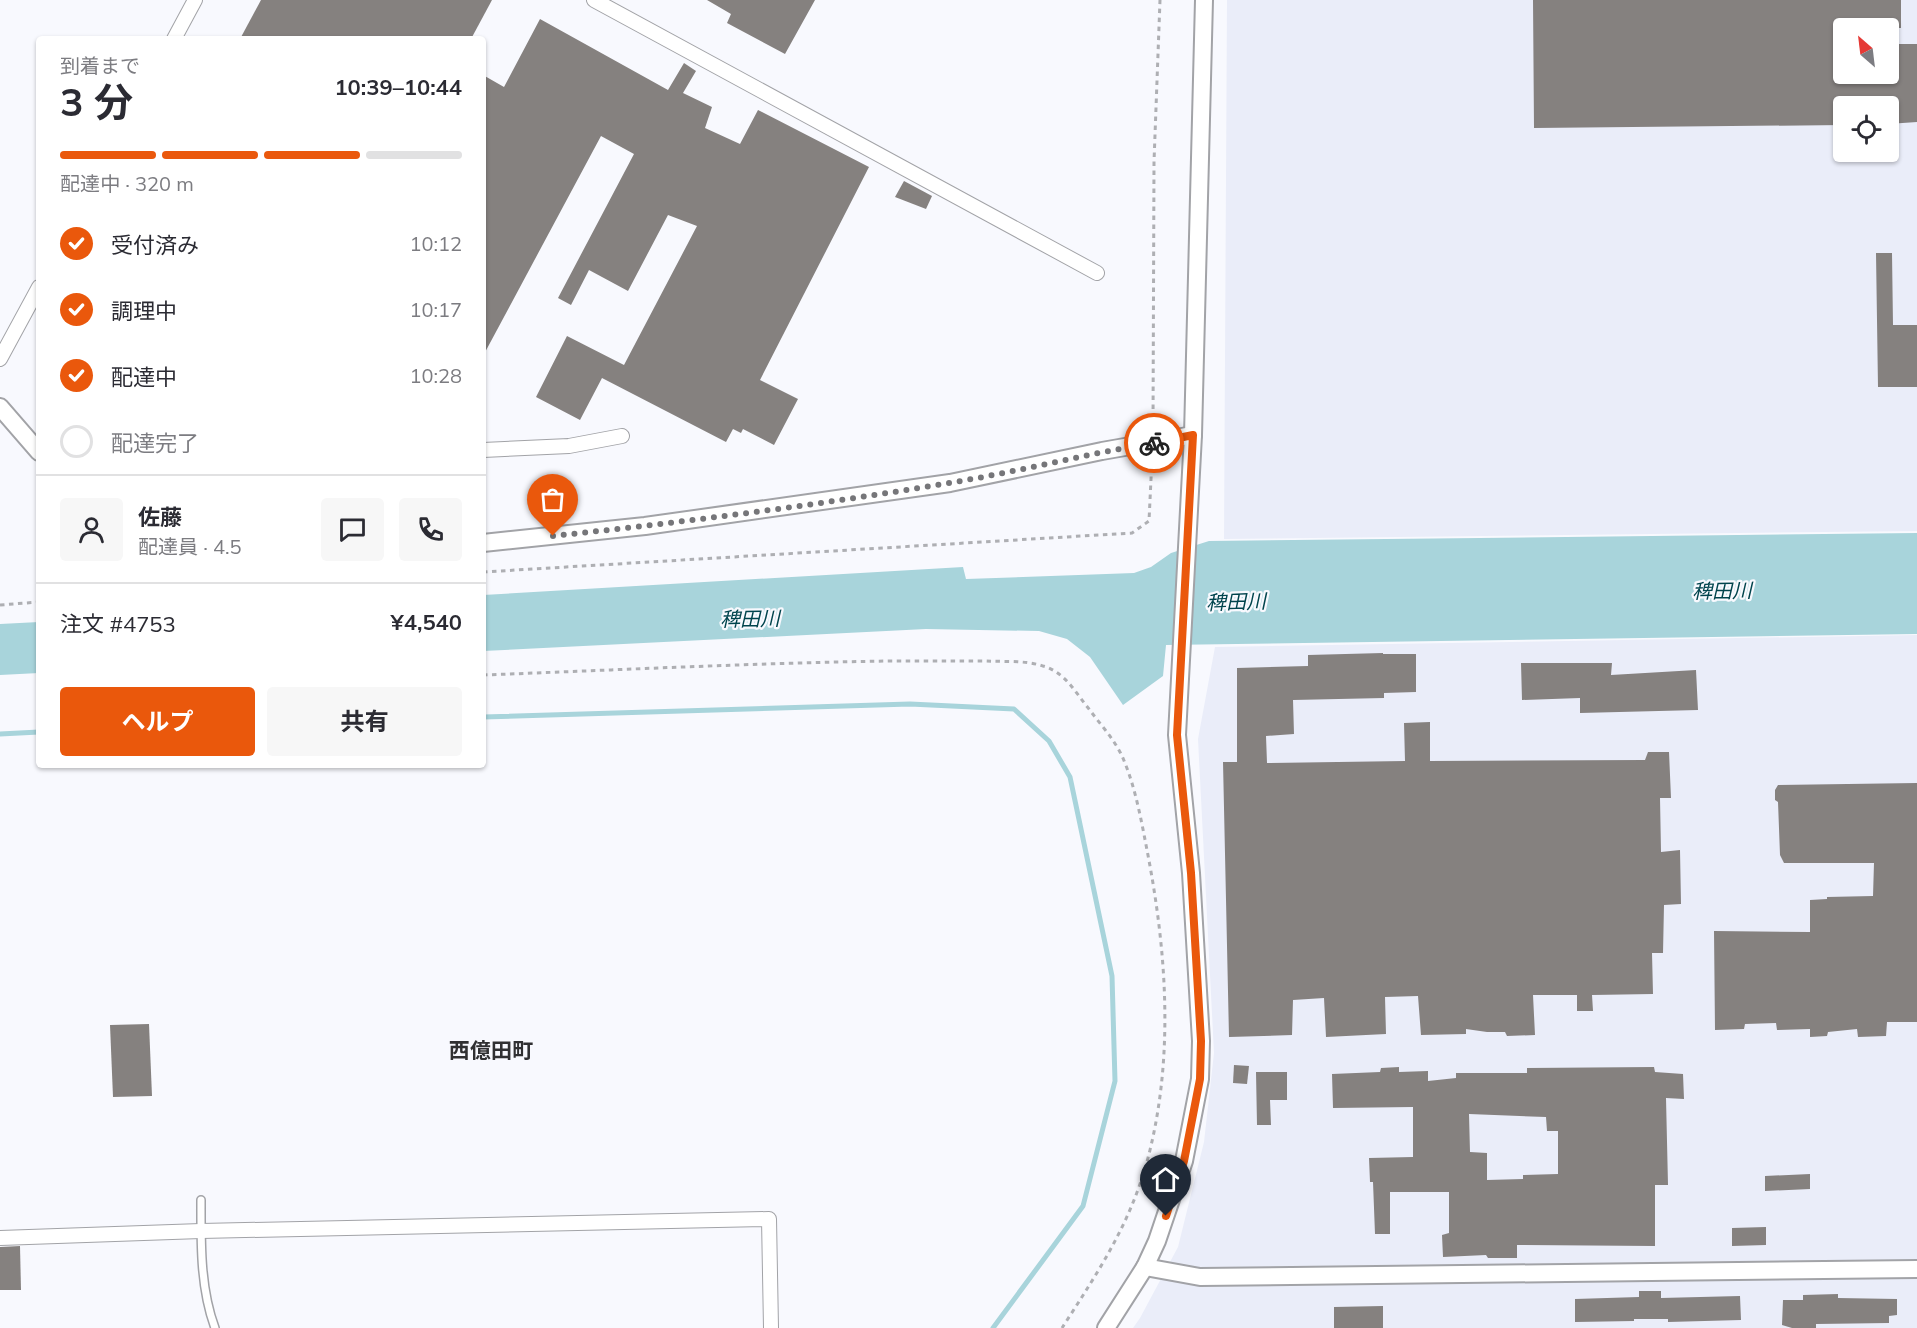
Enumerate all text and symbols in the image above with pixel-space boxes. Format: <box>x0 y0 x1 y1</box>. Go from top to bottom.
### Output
north arrow <box>1833 18 1899 84</box>
map controls <box>1833 18 1899 162</box>
text: 到着まで <box>60 53 140 78</box>
text: 10:39–10:44 <box>334 73 462 101</box>
text: 3 分 <box>60 77 133 126</box>
button: locate <box>1833 96 1899 162</box>
text: 配達中 · 320 m <box>60 171 194 196</box>
icon: check <box>60 227 93 260</box>
text: 受付済み <box>111 231 199 259</box>
text: 10:12 <box>409 231 462 256</box>
icon: check <box>60 293 93 326</box>
text: 調理中 <box>111 297 177 325</box>
text: 10:17 <box>409 297 462 322</box>
icon: check <box>60 359 93 392</box>
text: 配達中 <box>111 363 177 391</box>
text: 10:28 <box>409 363 462 388</box>
courier <box>1124 413 1184 473</box>
icon: bike <box>1138 427 1171 460</box>
text: 配達完了 <box>111 429 199 457</box>
pin <box>527 474 578 536</box>
icon: bag <box>536 483 569 516</box>
button: person <box>60 498 123 561</box>
button: chat <box>321 498 384 561</box>
button: phone <box>399 498 462 561</box>
text: 佐藤 <box>138 503 182 531</box>
text: 配達員 · 4.5 <box>138 534 242 559</box>
water label: 稗田川 <box>1692 577 1754 604</box>
water label: 稗田川 <box>1206 588 1268 615</box>
water label: 稗田川 <box>720 605 782 632</box>
text: ¥4,540 <box>391 608 462 636</box>
text: 注文 #4753 <box>60 610 176 638</box>
button: ヘルプ <box>60 687 255 756</box>
button: 共有 <box>267 687 462 756</box>
district label: 西億田町 <box>449 1037 533 1063</box>
pin <box>1140 1154 1191 1216</box>
icon: home <box>1149 1163 1182 1196</box>

